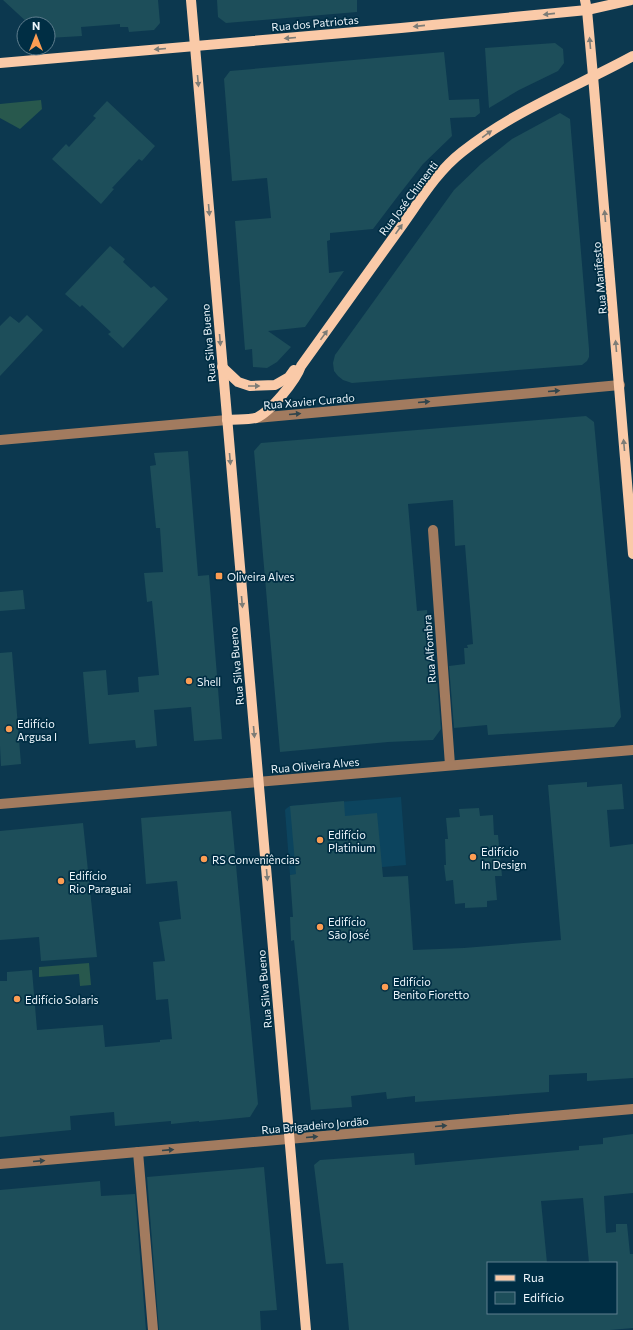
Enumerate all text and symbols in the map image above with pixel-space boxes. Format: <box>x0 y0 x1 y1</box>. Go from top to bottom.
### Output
one-way arrow <box>543 11 555 17</box>
street label: Rua dos Patriotas <box>271 13 359 33</box>
north arrow <box>16 16 56 56</box>
text: N <box>32 19 40 32</box>
one-way arrow <box>413 23 425 30</box>
one-way arrow <box>284 34 296 41</box>
one-way arrow <box>587 37 594 49</box>
one-way arrow <box>154 46 166 52</box>
one-way arrow <box>194 75 201 87</box>
one-way arrow <box>481 130 492 138</box>
street label: Rua José Chimenti <box>376 158 441 238</box>
one-way arrow <box>205 204 212 216</box>
one-way arrow <box>602 210 609 222</box>
one-way arrow <box>395 224 403 234</box>
street label: Rua Manifesto <box>589 241 609 315</box>
street label: Rua Silva Bueno <box>198 303 218 383</box>
one-way arrow <box>320 329 328 340</box>
one-way arrow <box>217 334 223 346</box>
one-way arrow <box>613 340 620 352</box>
one-way arrow <box>248 383 261 389</box>
one-way arrow <box>548 387 560 394</box>
street label: Rua Xavier Curado <box>263 390 356 411</box>
one-way arrow <box>418 399 430 406</box>
one-way arrow <box>289 411 301 417</box>
one-way arrow <box>621 439 628 451</box>
one-way arrow <box>227 453 234 465</box>
place label: Oliveira Alves <box>227 570 294 583</box>
marker: Oliveira Alves <box>214 571 224 581</box>
one-way arrow <box>239 596 246 608</box>
street label: Rua Alfombra <box>420 614 438 684</box>
street label: Rua Silva Bueno <box>226 626 246 706</box>
place label: Shell <box>197 675 221 688</box>
marker: Shell <box>184 676 194 686</box>
place label: Edifício Argusa I <box>17 717 57 743</box>
marker: Edifício Argusa I <box>4 724 14 734</box>
one-way arrow <box>250 726 257 738</box>
street label: Rua Oliveira Alves <box>270 755 360 775</box>
place label: Edifício Platinium <box>328 828 376 854</box>
marker: Edifício Platinium <box>315 835 325 845</box>
place label: Edifício In Design <box>481 845 527 871</box>
marker: Edifício In Design <box>468 852 478 862</box>
place label: RS Conveniências <box>212 853 300 866</box>
marker: RS Conveniências <box>199 854 209 864</box>
place label: Edifício Rio Paraguai <box>69 869 131 895</box>
one-way arrow <box>263 869 270 881</box>
marker: Edifício Rio Paraguai <box>56 876 66 886</box>
place label: Edifício São José <box>328 915 370 942</box>
marker: Edifício São José <box>315 922 325 932</box>
street label: Rua Silva Bueno <box>254 949 274 1029</box>
place label: Edifício Benito Fioretto <box>393 975 470 1001</box>
marker: Edifício Benito Fioretto <box>380 982 390 992</box>
place label: Edifício Solaris <box>25 993 99 1006</box>
marker: Edifício Solaris <box>12 994 22 1004</box>
street label: Rua Brigadeiro Jordão <box>261 1114 370 1137</box>
one-way arrow <box>435 1122 447 1129</box>
one-way arrow <box>306 1134 318 1140</box>
one-way arrow <box>162 1146 174 1153</box>
one-way arrow <box>33 1157 45 1164</box>
legend <box>487 1262 617 1314</box>
text: Rua <box>523 1270 544 1284</box>
text: Edifício <box>523 1290 564 1304</box>

